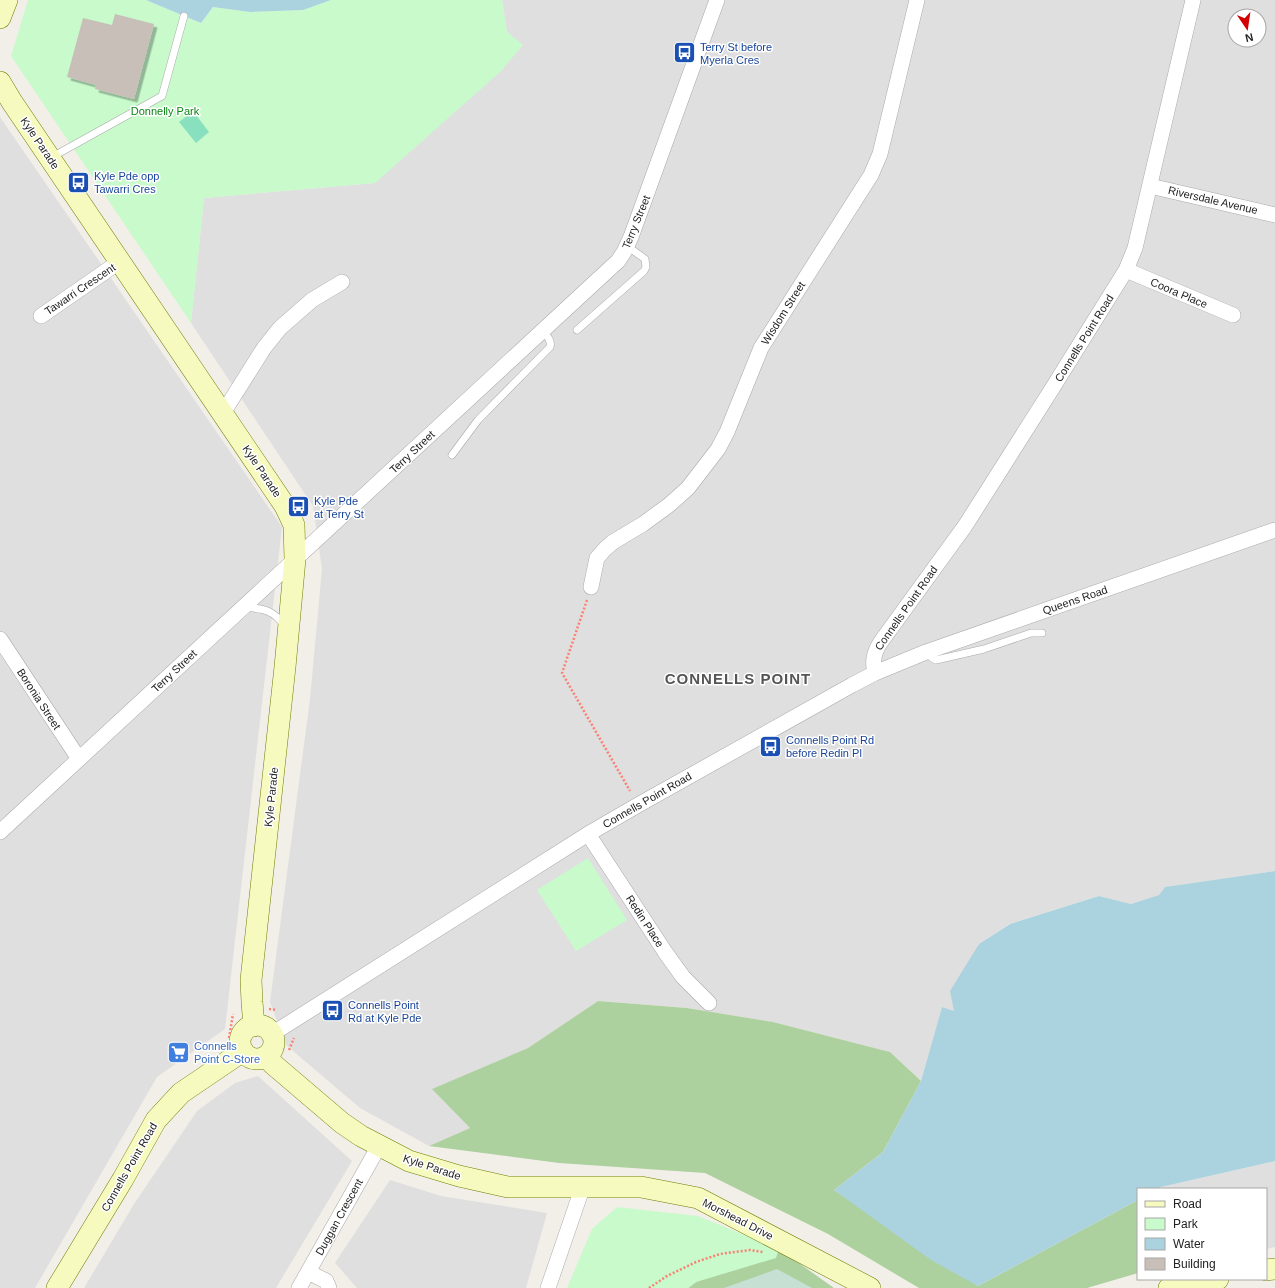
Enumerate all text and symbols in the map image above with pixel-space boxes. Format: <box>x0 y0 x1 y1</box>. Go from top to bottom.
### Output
north arrow <box>1227 8 1267 48</box>
text: N <box>1244 31 1254 44</box>
bus stop icon: Terry St before Myerla Cres <box>672 40 698 66</box>
place label: Terry St before Myerla Cres <box>700 41 772 66</box>
park label: Donnelly Park <box>131 105 200 117</box>
street label: Kyle Parade <box>18 115 62 171</box>
bus stop icon: Kyle Pde opp Tawarri Cres <box>65 169 91 195</box>
place label: Kyle Pde opp Tawarri Cres <box>94 170 159 195</box>
street label: Riversdale Avenue <box>1167 184 1259 216</box>
street label: Terry Street <box>620 193 652 251</box>
street label: Tawarri Crescent <box>42 261 118 317</box>
street label: Coora Place <box>1149 276 1209 310</box>
street label: Wisdom Street <box>759 279 807 347</box>
street label: Connells Point Road <box>1052 292 1116 384</box>
street label: Terry Street <box>387 428 437 476</box>
street label: Kyle Parade <box>240 443 284 499</box>
bus stop icon: Kyle Pde at Terry St <box>286 494 312 520</box>
place label: Kyle Pde at Terry St <box>314 495 364 520</box>
street label: Connells Point Road <box>872 563 940 653</box>
street label: Queens Road <box>1041 583 1109 617</box>
street label: Terry Street <box>149 647 199 695</box>
street label: Boronia Street <box>15 666 63 732</box>
district label: CONNELLS POINT <box>665 670 811 687</box>
bus stop icon: Connells Point Rd before Redin Pl <box>757 733 783 759</box>
place label: Connells Point Rd before Redin Pl <box>786 734 874 759</box>
street label: Kyle Parade <box>262 767 280 827</box>
street label: Connells Point Road <box>601 770 693 830</box>
street label: Redin Place <box>624 893 666 949</box>
bus stop icon: Connells Point Rd at Kyle Pde <box>319 998 345 1024</box>
place label: Connells Point Rd at Kyle Pde <box>348 999 421 1024</box>
supermarket icon: Connells Point C-Store <box>166 1039 192 1065</box>
place label: Connells Point C-Store <box>194 1040 260 1065</box>
street label: Connells Point Road <box>99 1121 159 1213</box>
street label: Kyle Parade <box>402 1152 462 1182</box>
street label: Duggan Crescent <box>313 1177 365 1257</box>
legend <box>1137 1188 1267 1280</box>
street label: Morshead Drive <box>701 1196 775 1242</box>
text: Road <box>1173 1197 1202 1211</box>
text: Park <box>1173 1217 1199 1231</box>
text: Water <box>1173 1237 1205 1251</box>
text: Building <box>1173 1257 1216 1271</box>

